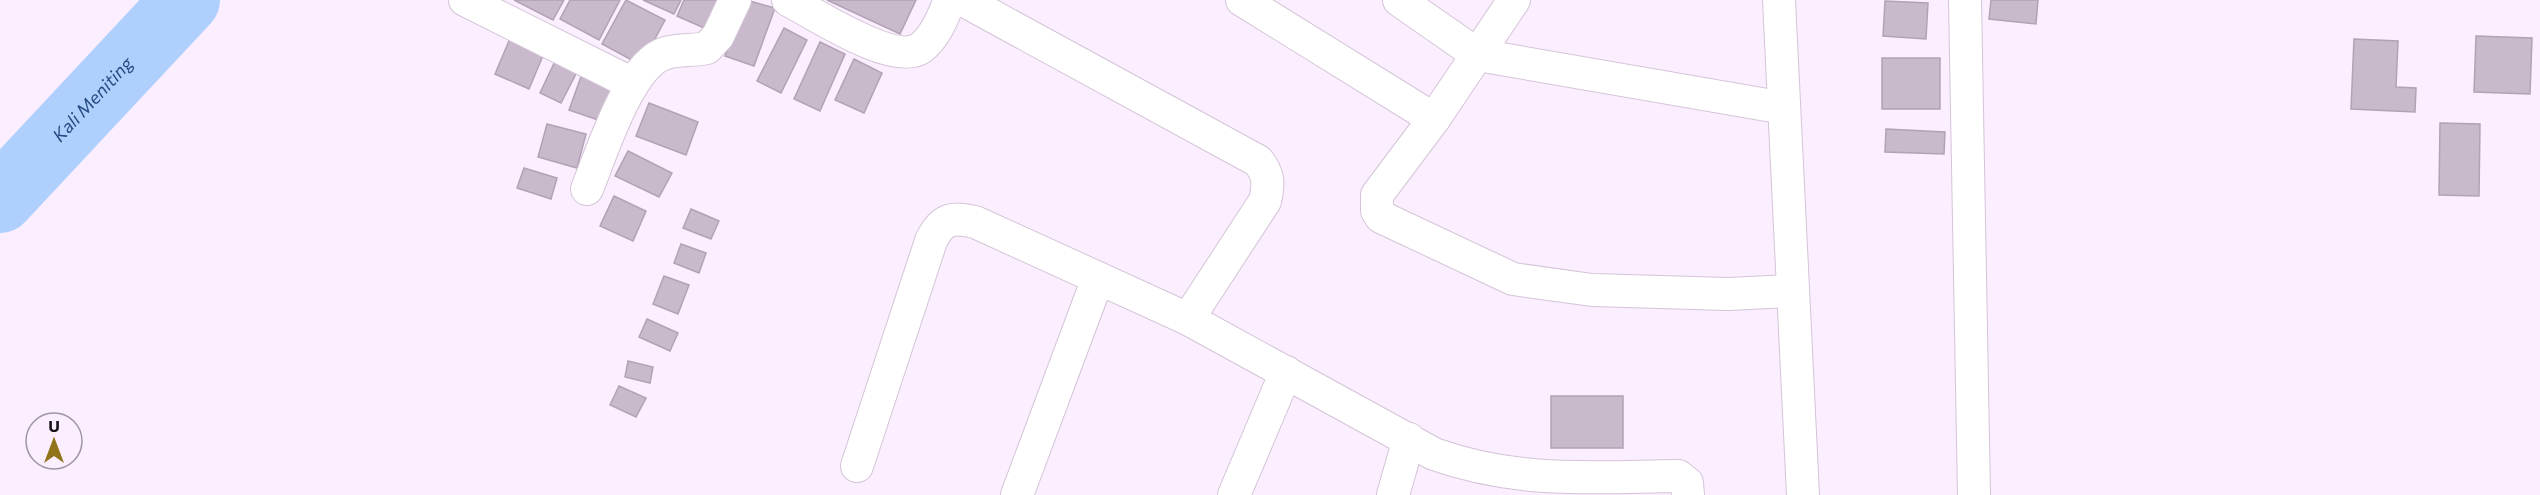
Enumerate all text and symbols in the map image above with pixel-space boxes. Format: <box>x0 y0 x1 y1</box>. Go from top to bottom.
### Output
water label: Kali Meniting <box>47 51 138 146</box>
north arrow <box>24 411 84 471</box>
text: U <box>48 416 60 435</box>

